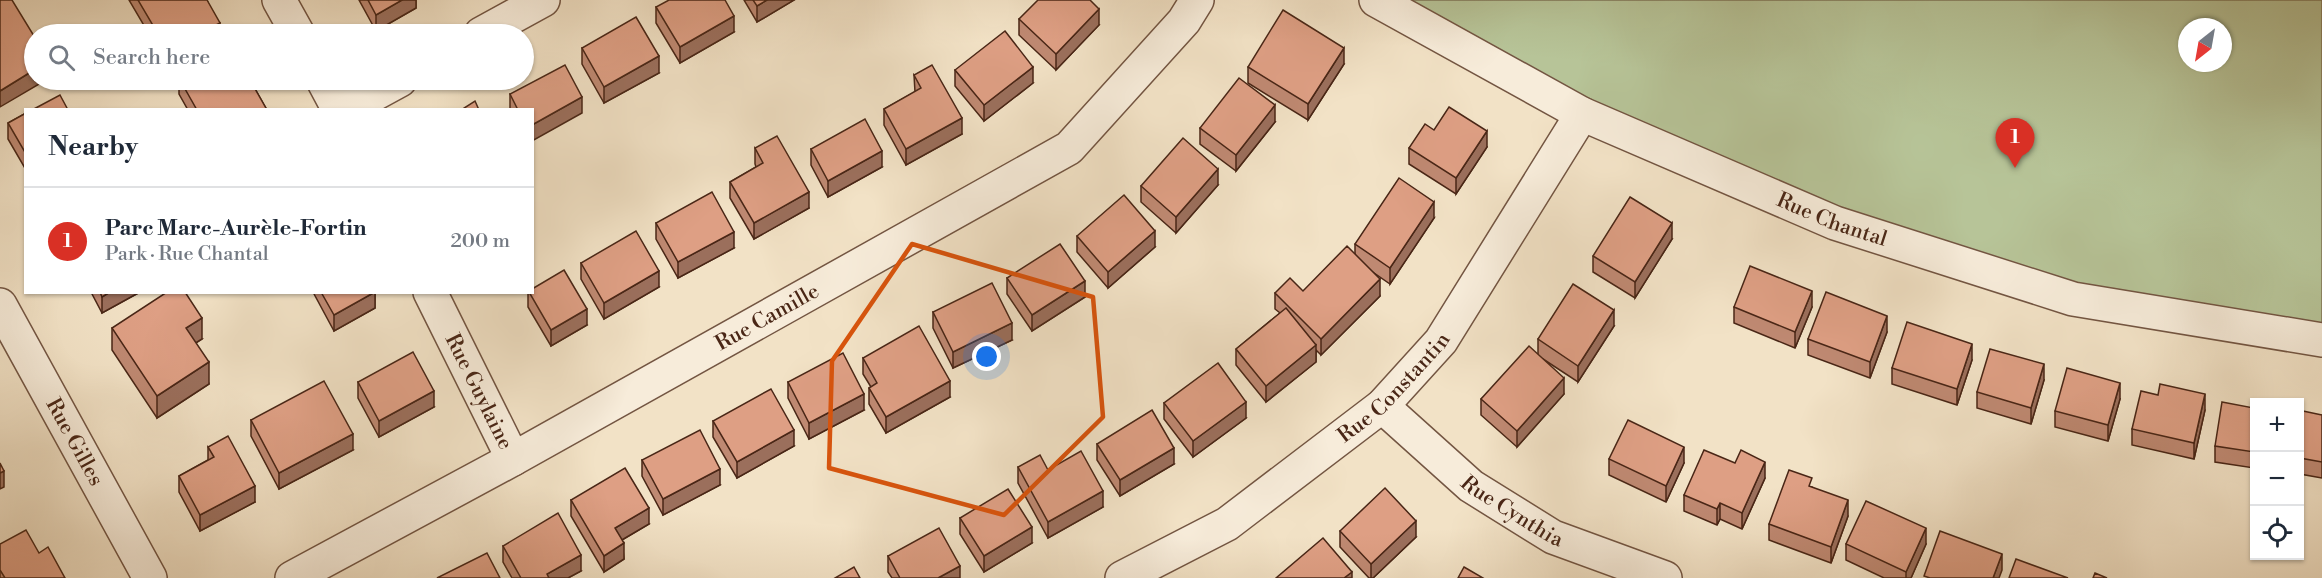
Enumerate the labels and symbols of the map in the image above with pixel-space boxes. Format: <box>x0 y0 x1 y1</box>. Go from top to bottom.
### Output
north arrow <box>2178 18 2232 72</box>
pin: 1 <box>1996 118 2034 168</box>
street label: Rue Chantal <box>1772 187 1890 253</box>
street label: Rue Camille <box>711 278 824 357</box>
street label: Rue Constantin <box>1333 328 1457 449</box>
street label: Rue Guylaine <box>439 330 518 454</box>
your location <box>972 342 1001 371</box>
street label: Rue Gilles <box>40 394 109 491</box>
street label: Rue Cynthia <box>1454 471 1567 554</box>

